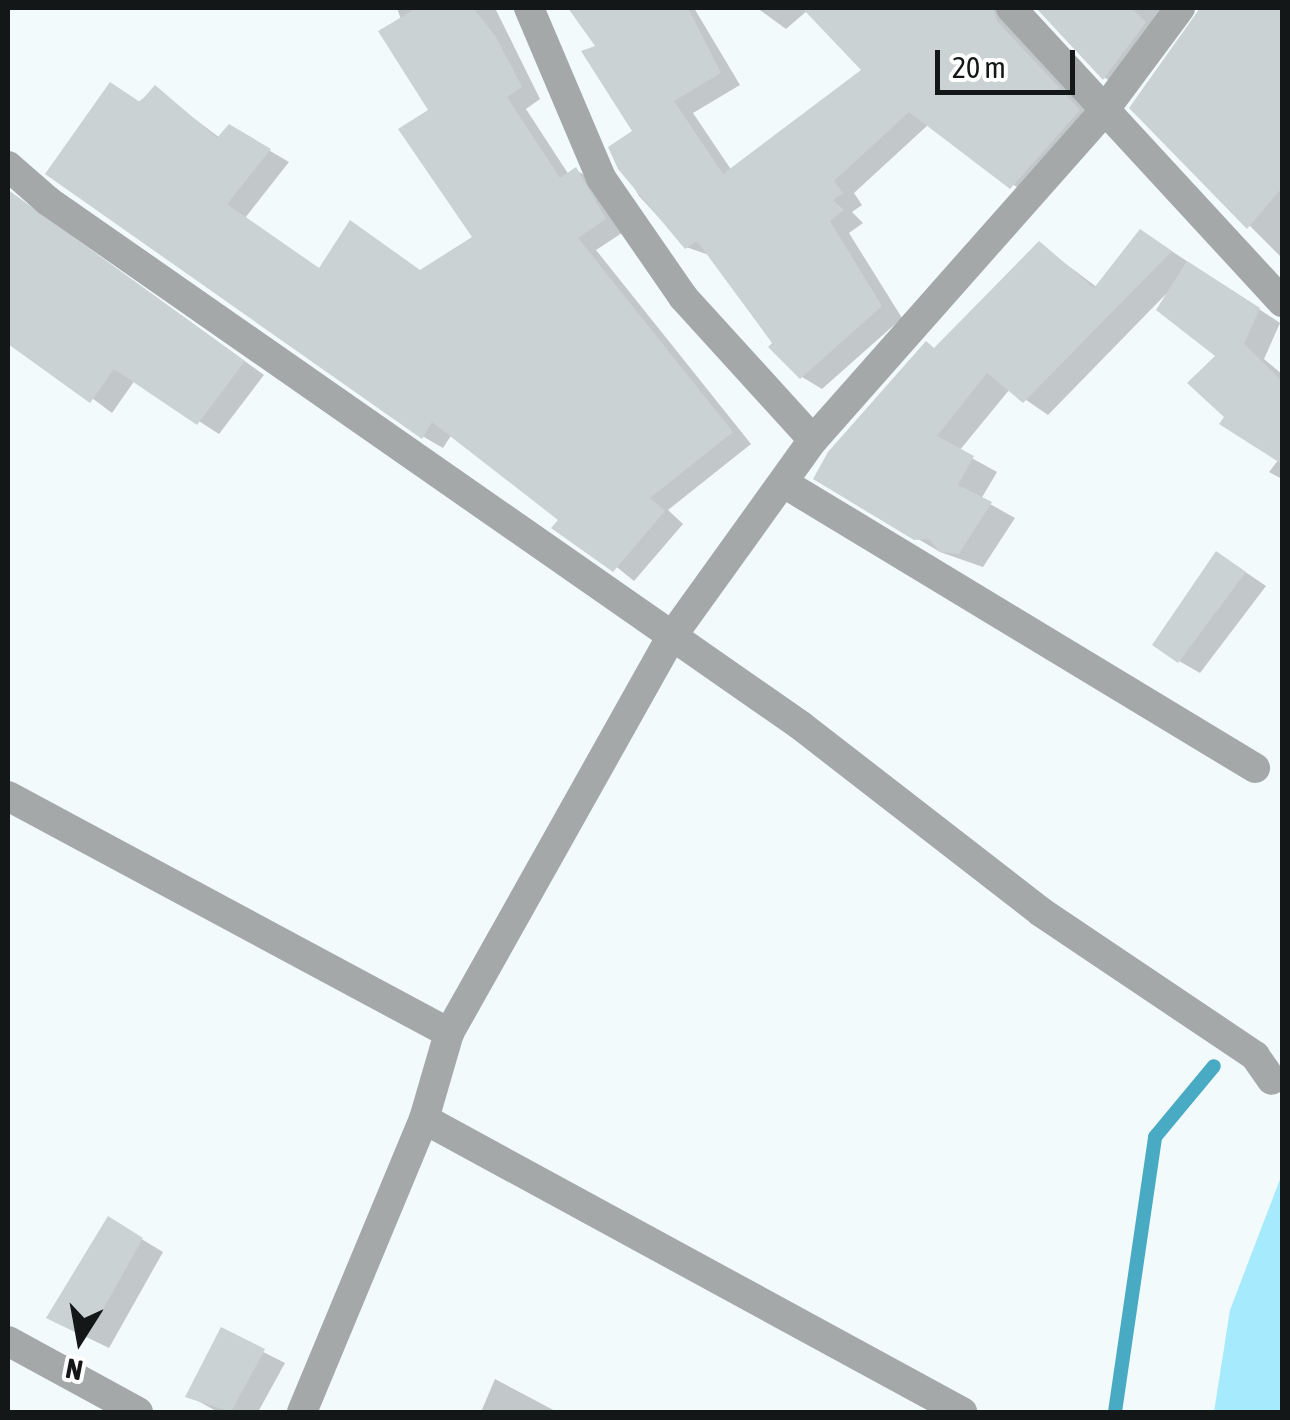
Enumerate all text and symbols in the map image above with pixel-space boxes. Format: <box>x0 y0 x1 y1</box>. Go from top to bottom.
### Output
scale bar <box>940 30 1080 92</box>
text: 20 m <box>952 50 1006 84</box>
north arrow <box>30 1290 130 1390</box>
text: N <box>63 1352 85 1387</box>

